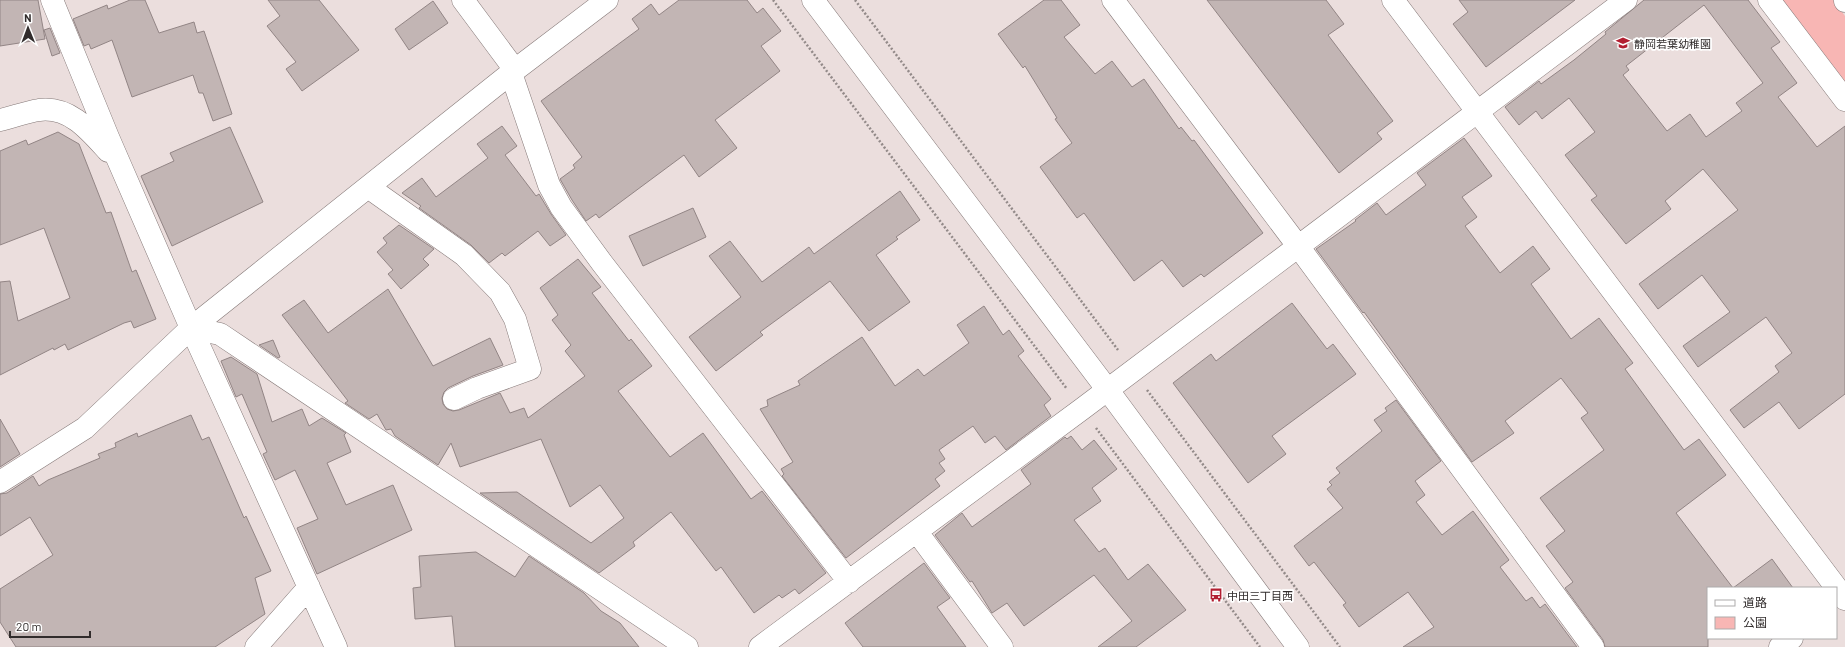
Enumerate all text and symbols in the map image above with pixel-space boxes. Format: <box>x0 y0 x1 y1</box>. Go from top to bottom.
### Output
north arrow <box>8 8 48 48</box>
text: N <box>24 11 32 24</box>
school or university icon: 静岡若葉幼稚園 <box>1615 35 1631 51</box>
place label: 静岡若葉幼稚園 <box>1634 37 1711 50</box>
bus stop icon: 中田三丁目西 <box>1208 587 1224 603</box>
legend <box>1707 587 1837 639</box>
place label: 中田三丁目西 <box>1227 589 1293 602</box>
text: 道路 <box>1743 595 1767 609</box>
scale bar <box>10 613 90 639</box>
text: 公園 <box>1743 615 1767 629</box>
text: 20 m <box>16 619 42 633</box>

